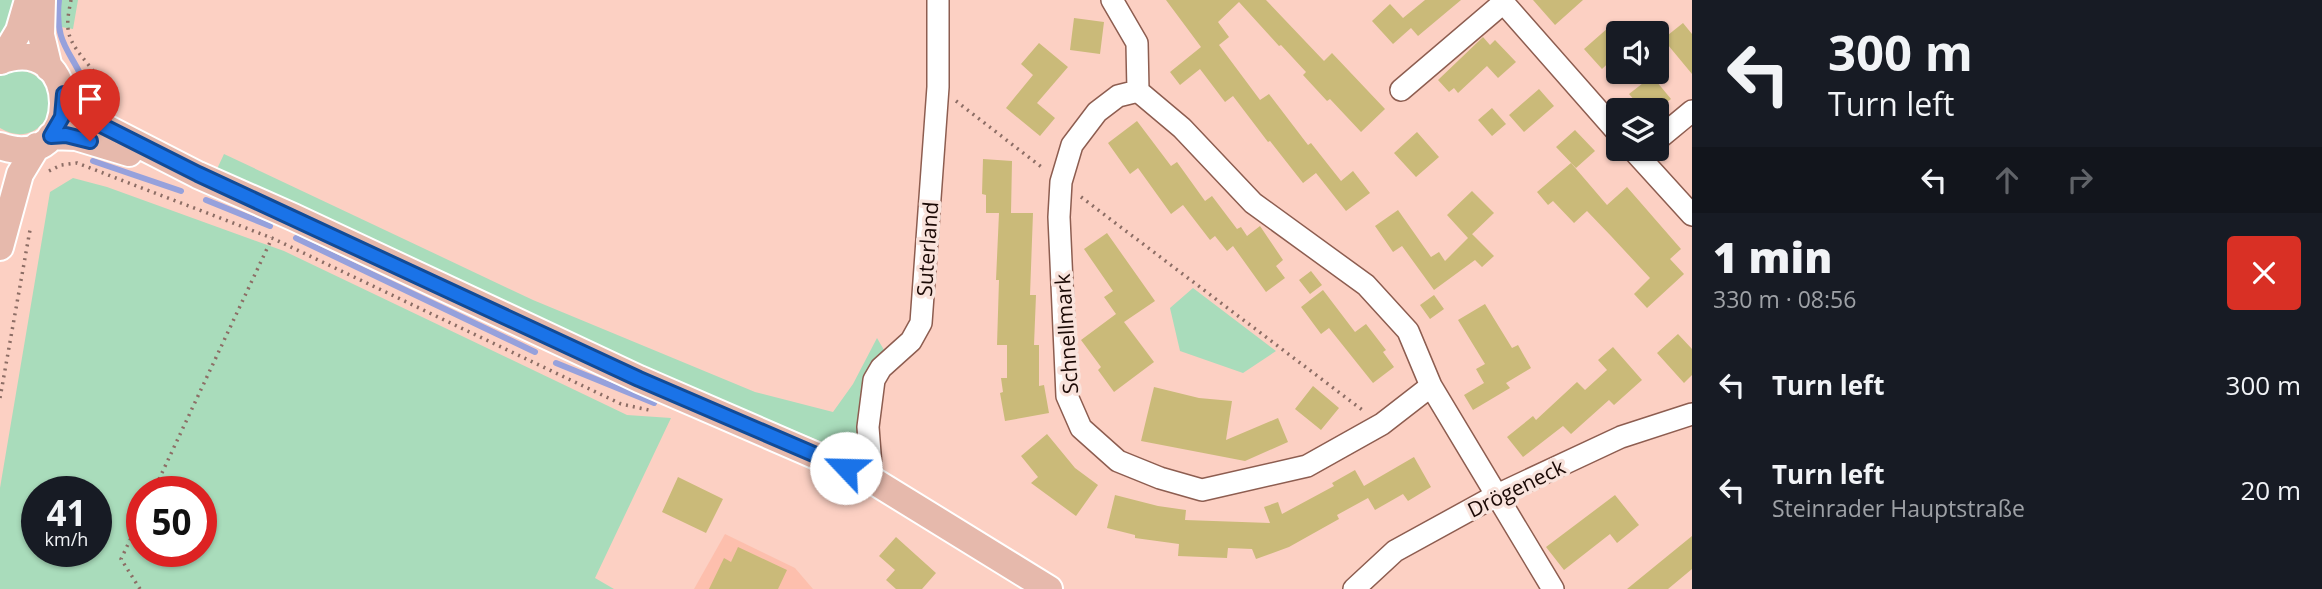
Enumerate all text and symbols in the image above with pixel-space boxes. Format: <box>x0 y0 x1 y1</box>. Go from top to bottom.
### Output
text: 300 m <box>1828 19 1973 85</box>
map controls <box>1606 21 1669 161</box>
button: sound <box>1606 21 1669 84</box>
icon: left <box>1713 28 1804 119</box>
pin <box>60 69 120 141</box>
icon: arrive <box>71 80 109 118</box>
text: Turn left <box>1828 82 1954 125</box>
button: layers <box>1606 98 1669 161</box>
icon: left <box>1915 161 1953 199</box>
icon: ahead <box>1988 161 2026 199</box>
icon: right <box>2061 161 2099 199</box>
street label: Suterland <box>910 201 944 297</box>
text: 1 min <box>1713 228 1832 285</box>
button: close <box>2227 236 2301 310</box>
street label: Schnellmark <box>1048 273 1084 395</box>
text: 330 m · 08:56 <box>1713 283 1856 315</box>
icon: left <box>1713 366 1751 404</box>
text: Turn left <box>1772 367 1884 403</box>
text: 300 m <box>2226 367 2301 403</box>
position arrow <box>809 431 883 505</box>
street label: Drögeneck <box>1462 452 1570 524</box>
text: Turn left <box>1772 456 1884 492</box>
icon: left <box>1713 471 1751 509</box>
text: 20 m <box>2240 472 2301 508</box>
speed limit sign: 50 <box>126 476 217 567</box>
text: 41 <box>46 489 87 536</box>
text: Steinrader Hauptstraße <box>1772 492 2025 524</box>
text: km/h <box>45 527 88 551</box>

